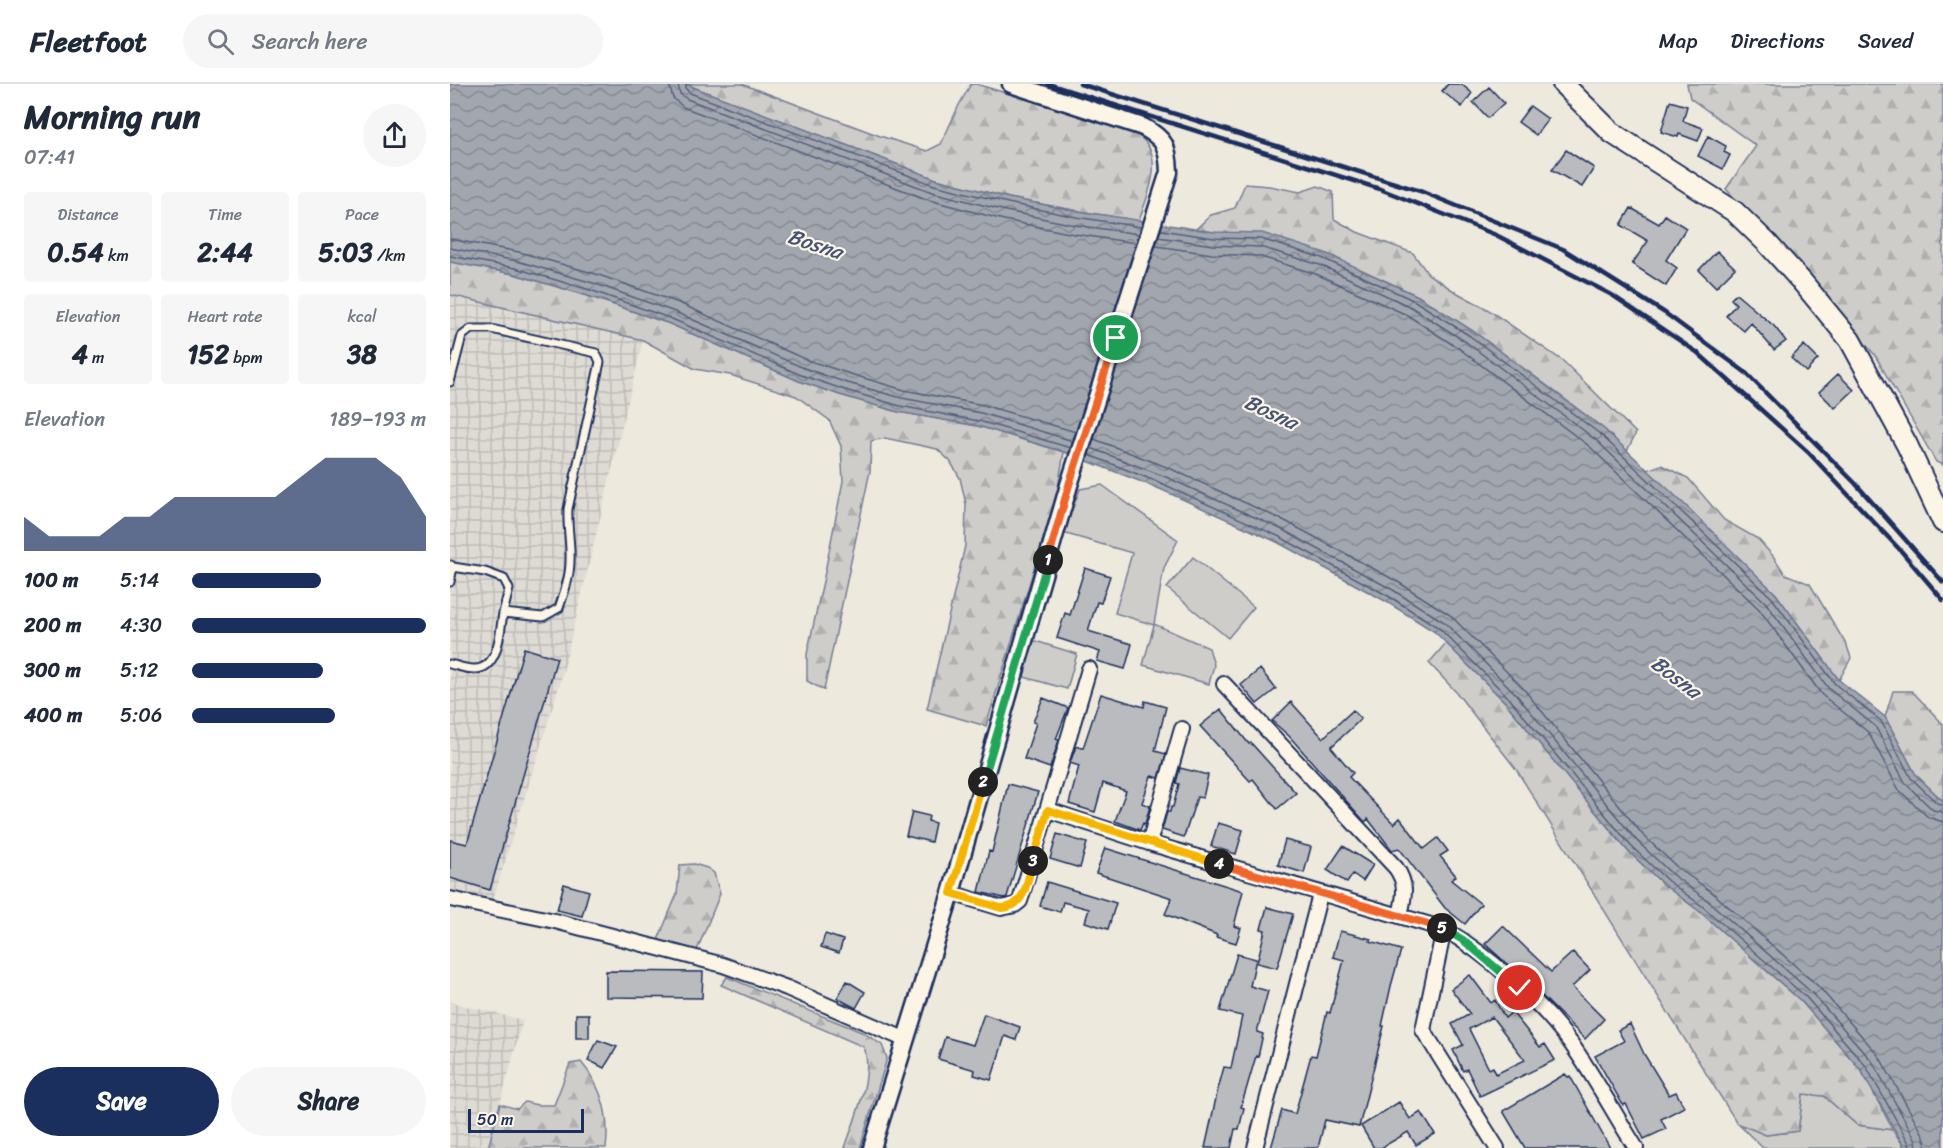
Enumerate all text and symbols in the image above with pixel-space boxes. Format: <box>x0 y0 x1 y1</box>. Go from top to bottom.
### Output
search box <box>183 14 603 68</box>
text: Fleetfoot <box>30 17 147 66</box>
text: Search here <box>252 22 368 61</box>
text: Map <box>1659 22 1697 60</box>
text: Directions <box>1730 22 1825 60</box>
text: Saved <box>1858 22 1913 60</box>
icon: search <box>204 25 237 58</box>
text: Morning run <box>24 88 200 146</box>
button: share <box>363 104 426 167</box>
text: 07:41 <box>24 140 75 175</box>
text: Distance <box>58 200 118 229</box>
text: Time <box>208 200 242 229</box>
text: Pace <box>345 200 379 229</box>
water label: Bosna <box>783 217 850 271</box>
text: 0.54 <box>47 229 104 275</box>
text: 2:44 <box>197 229 253 275</box>
text: 5:03 <box>318 229 373 275</box>
text: km <box>104 241 129 270</box>
text: /km <box>373 241 406 270</box>
text: Elevation <box>56 302 120 331</box>
text: Heart rate <box>187 302 263 331</box>
text: kcal <box>347 302 377 331</box>
pin <box>1090 312 1141 363</box>
icon: arrive <box>1099 321 1132 354</box>
text: 4 <box>72 331 88 377</box>
text: 152 <box>187 331 229 377</box>
text: 38 <box>347 331 377 377</box>
text: m <box>88 343 104 372</box>
text: bpm <box>229 343 263 372</box>
water label: Bosna <box>1238 383 1306 442</box>
text: Elevation <box>24 402 105 437</box>
text: 189–193 m <box>329 402 426 437</box>
pin: 1 <box>1033 545 1063 575</box>
text: 1 <box>1045 545 1051 574</box>
text: 100 m <box>24 563 78 598</box>
text: 5:14 <box>120 563 159 598</box>
text: 200 m <box>24 608 81 643</box>
text: 4:30 <box>120 608 162 643</box>
water label: Bosna <box>1642 645 1712 710</box>
text: 300 m <box>24 653 81 688</box>
text: 5:12 <box>120 653 158 688</box>
text: 400 m <box>24 698 82 733</box>
text: 5:06 <box>120 698 162 733</box>
pin: 2 <box>968 767 998 797</box>
text: 2 <box>978 767 988 796</box>
pin: 3 <box>1018 846 1048 876</box>
text: 3 <box>1029 846 1037 875</box>
pin: 4 <box>1204 849 1234 879</box>
text: 4 <box>1214 849 1224 878</box>
pin: 5 <box>1427 913 1457 943</box>
text: 5 <box>1437 913 1447 942</box>
pin <box>1494 962 1545 1013</box>
icon: check <box>1503 971 1536 1004</box>
button: Save <box>24 1067 219 1136</box>
button: Share <box>231 1067 426 1136</box>
text: 50 m <box>477 1105 513 1134</box>
scale bar <box>468 1106 584 1134</box>

